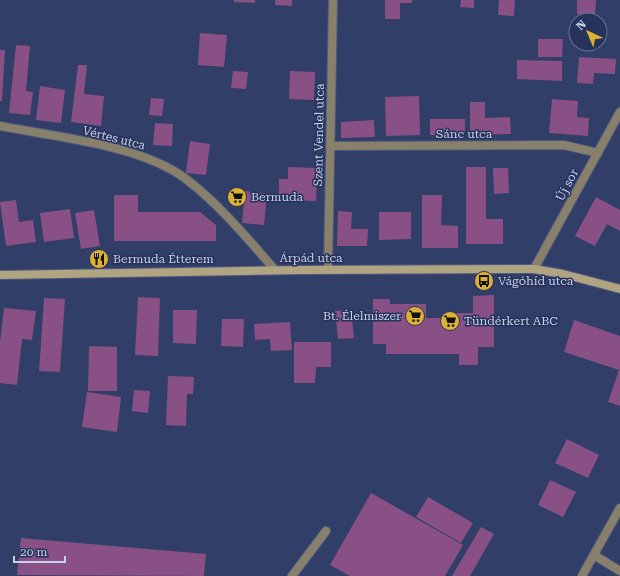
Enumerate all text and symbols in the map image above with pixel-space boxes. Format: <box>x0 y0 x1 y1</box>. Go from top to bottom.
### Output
north arrow <box>568 12 608 52</box>
text: N <box>574 17 589 33</box>
street label: Szent Vendel utca <box>311 83 327 187</box>
street label: Vértes utca <box>81 123 147 153</box>
street label: Sánc utca <box>436 127 493 141</box>
street label: Új sor <box>553 167 581 203</box>
supermarket icon: Bermuda <box>226 186 248 208</box>
place label: Bermuda <box>251 190 304 204</box>
restaurant icon: Bermuda Étterem <box>88 248 110 270</box>
street label: Árpád utca <box>279 251 343 265</box>
place label: Bermuda Étterem <box>113 252 214 266</box>
bus stop icon: Vágóhíd utca <box>473 270 495 292</box>
place label: Vágóhíd utca <box>498 274 574 288</box>
supermarket icon: Bt. Élelmiszer <box>404 305 426 327</box>
place label: Bt. Élelmiszer <box>323 309 401 323</box>
supermarket icon: Tündérkert ABC <box>439 310 461 332</box>
place label: Tündérkert ABC <box>464 314 558 328</box>
scale bar <box>14 538 65 564</box>
text: 20 m <box>20 545 47 559</box>

